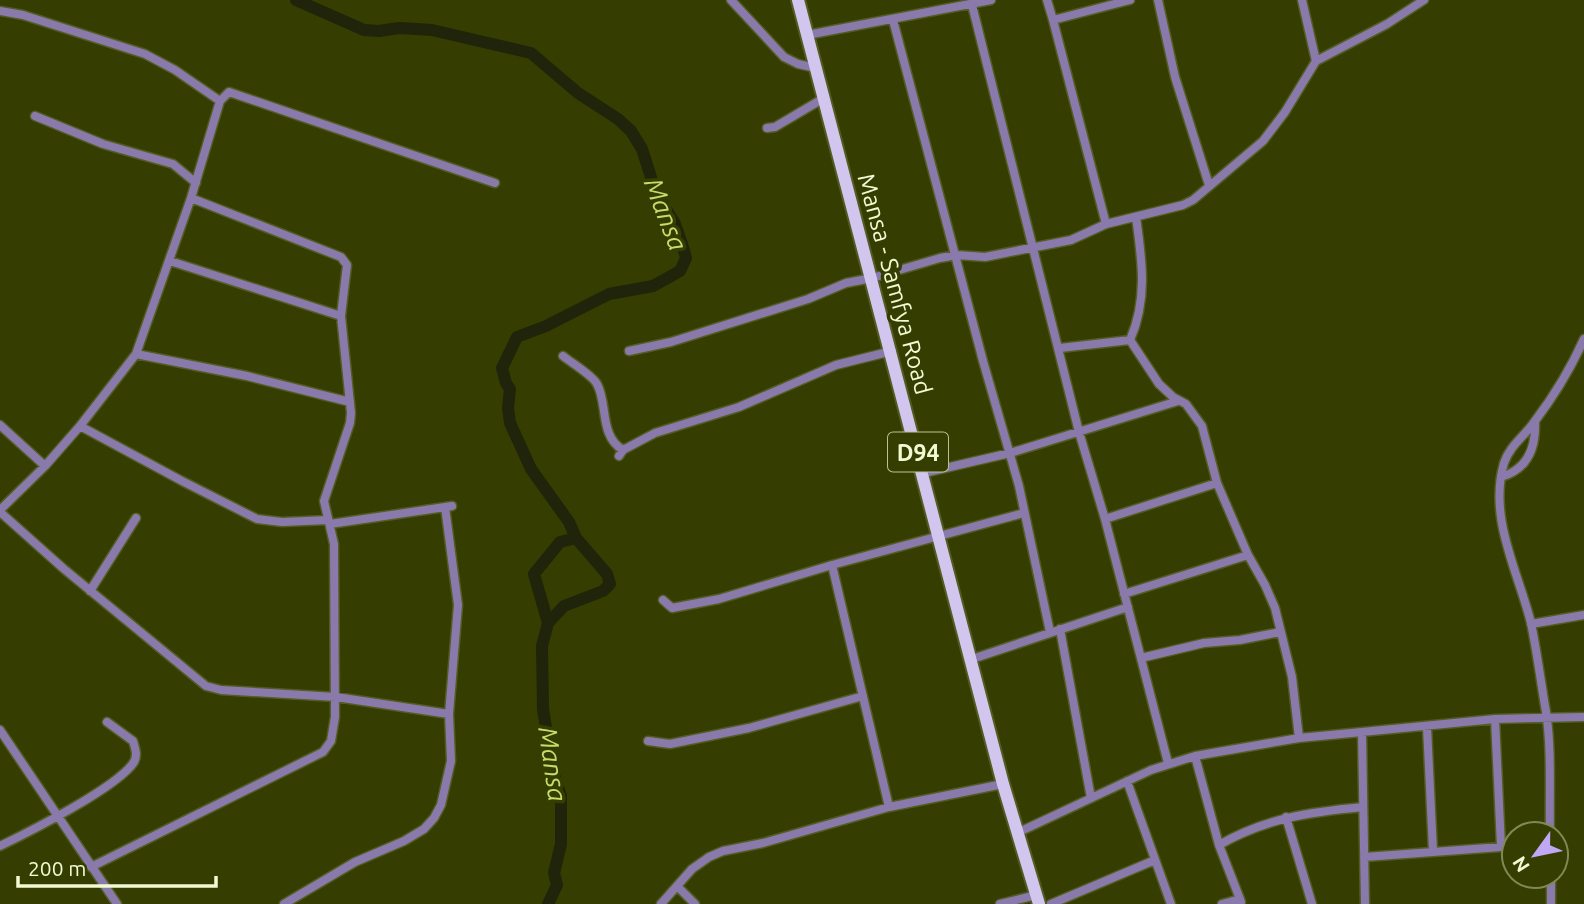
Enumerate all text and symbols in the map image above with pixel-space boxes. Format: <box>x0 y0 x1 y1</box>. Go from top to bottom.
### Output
street label: Mansa - Samfya Road <box>853 171 937 397</box>
water label: Mansa <box>639 174 693 254</box>
road number: D94 <box>888 432 948 472</box>
water label: Mansa <box>533 725 573 803</box>
north arrow <box>1500 820 1570 890</box>
scale bar <box>18 844 215 888</box>
text: N <box>1508 852 1534 876</box>
text: 200 m <box>28 856 86 880</box>

